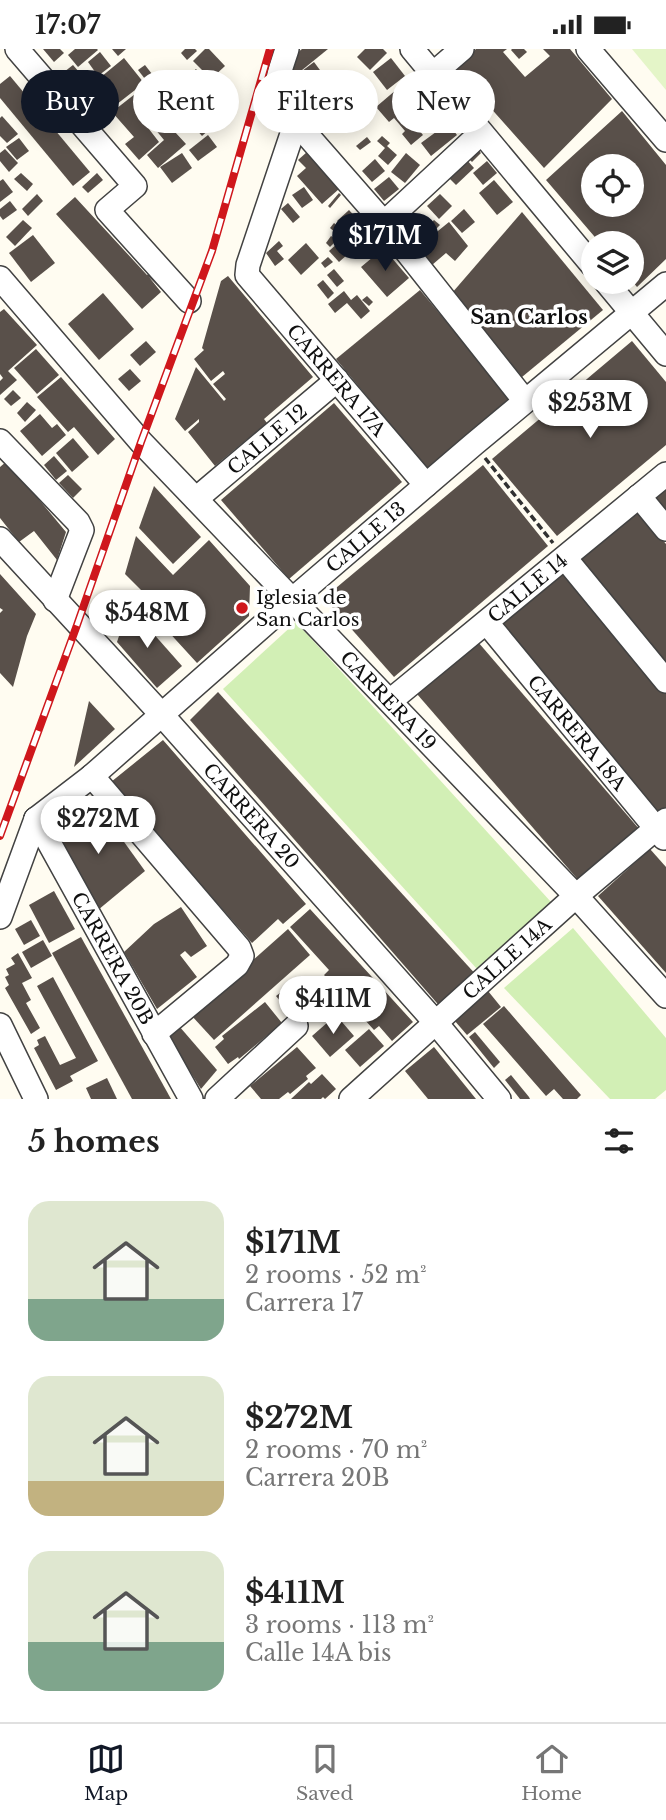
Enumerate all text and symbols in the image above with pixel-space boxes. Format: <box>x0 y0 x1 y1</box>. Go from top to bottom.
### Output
text: 17:07 <box>35 9 100 41</box>
chip: Buy <box>21 70 119 133</box>
chip: Rent <box>133 70 239 133</box>
chip: Filters <box>253 70 378 133</box>
chip: New <box>392 70 495 133</box>
map controls <box>581 154 644 294</box>
button: locate <box>581 154 644 217</box>
pin: $171M <box>336 213 434 273</box>
text: $171M <box>348 222 422 250</box>
button: layers <box>581 231 644 294</box>
district label: San Carlos <box>470 304 588 330</box>
street label: CARRERA 17A <box>282 319 391 441</box>
pin: $253M <box>541 381 639 440</box>
text: $253M <box>548 389 632 417</box>
street label: CALLE 12 <box>223 399 312 479</box>
street label: CALLE 13 <box>321 497 410 577</box>
street label: CALLE 14 <box>483 548 572 627</box>
place label: Iglesia de San Carlos <box>256 586 359 631</box>
pin: $548M <box>98 591 196 650</box>
text: $548M <box>105 599 189 627</box>
marker: Iglesia de San Carlos <box>234 600 250 616</box>
street label: CARRERA 19 <box>336 646 441 755</box>
street label: CARRERA 18A <box>523 670 632 795</box>
street label: CARRERA 20 <box>199 758 304 873</box>
pin: $272M <box>49 797 147 856</box>
text: $272M <box>57 805 139 833</box>
street label: CARRERA 20B <box>67 888 159 1028</box>
street label: CALLE 14A <box>458 912 556 1004</box>
pin: $411M <box>284 977 382 1036</box>
text: $411M <box>295 985 371 1013</box>
icon: filters <box>600 1122 638 1160</box>
text: 5 homes <box>28 1123 160 1160</box>
text: $171M <box>245 1224 341 1261</box>
icon: home <box>84 1229 168 1313</box>
text: 2 rooms · 52 m² <box>245 1261 427 1289</box>
text: Carrera 17 <box>245 1289 363 1317</box>
text: $272M <box>245 1399 353 1436</box>
icon: home <box>84 1404 168 1488</box>
text: 2 rooms · 70 m² <box>245 1436 427 1464</box>
text: Carrera 20B <box>245 1464 389 1492</box>
text: $411M <box>245 1574 345 1611</box>
icon: home <box>84 1579 168 1663</box>
text: 3 rooms · 113 m² <box>245 1611 434 1639</box>
text: Calle 14A bis <box>245 1639 391 1667</box>
tab: Map <box>84 1740 128 1805</box>
tab: Saved <box>296 1740 353 1805</box>
tab: Home <box>521 1740 582 1805</box>

